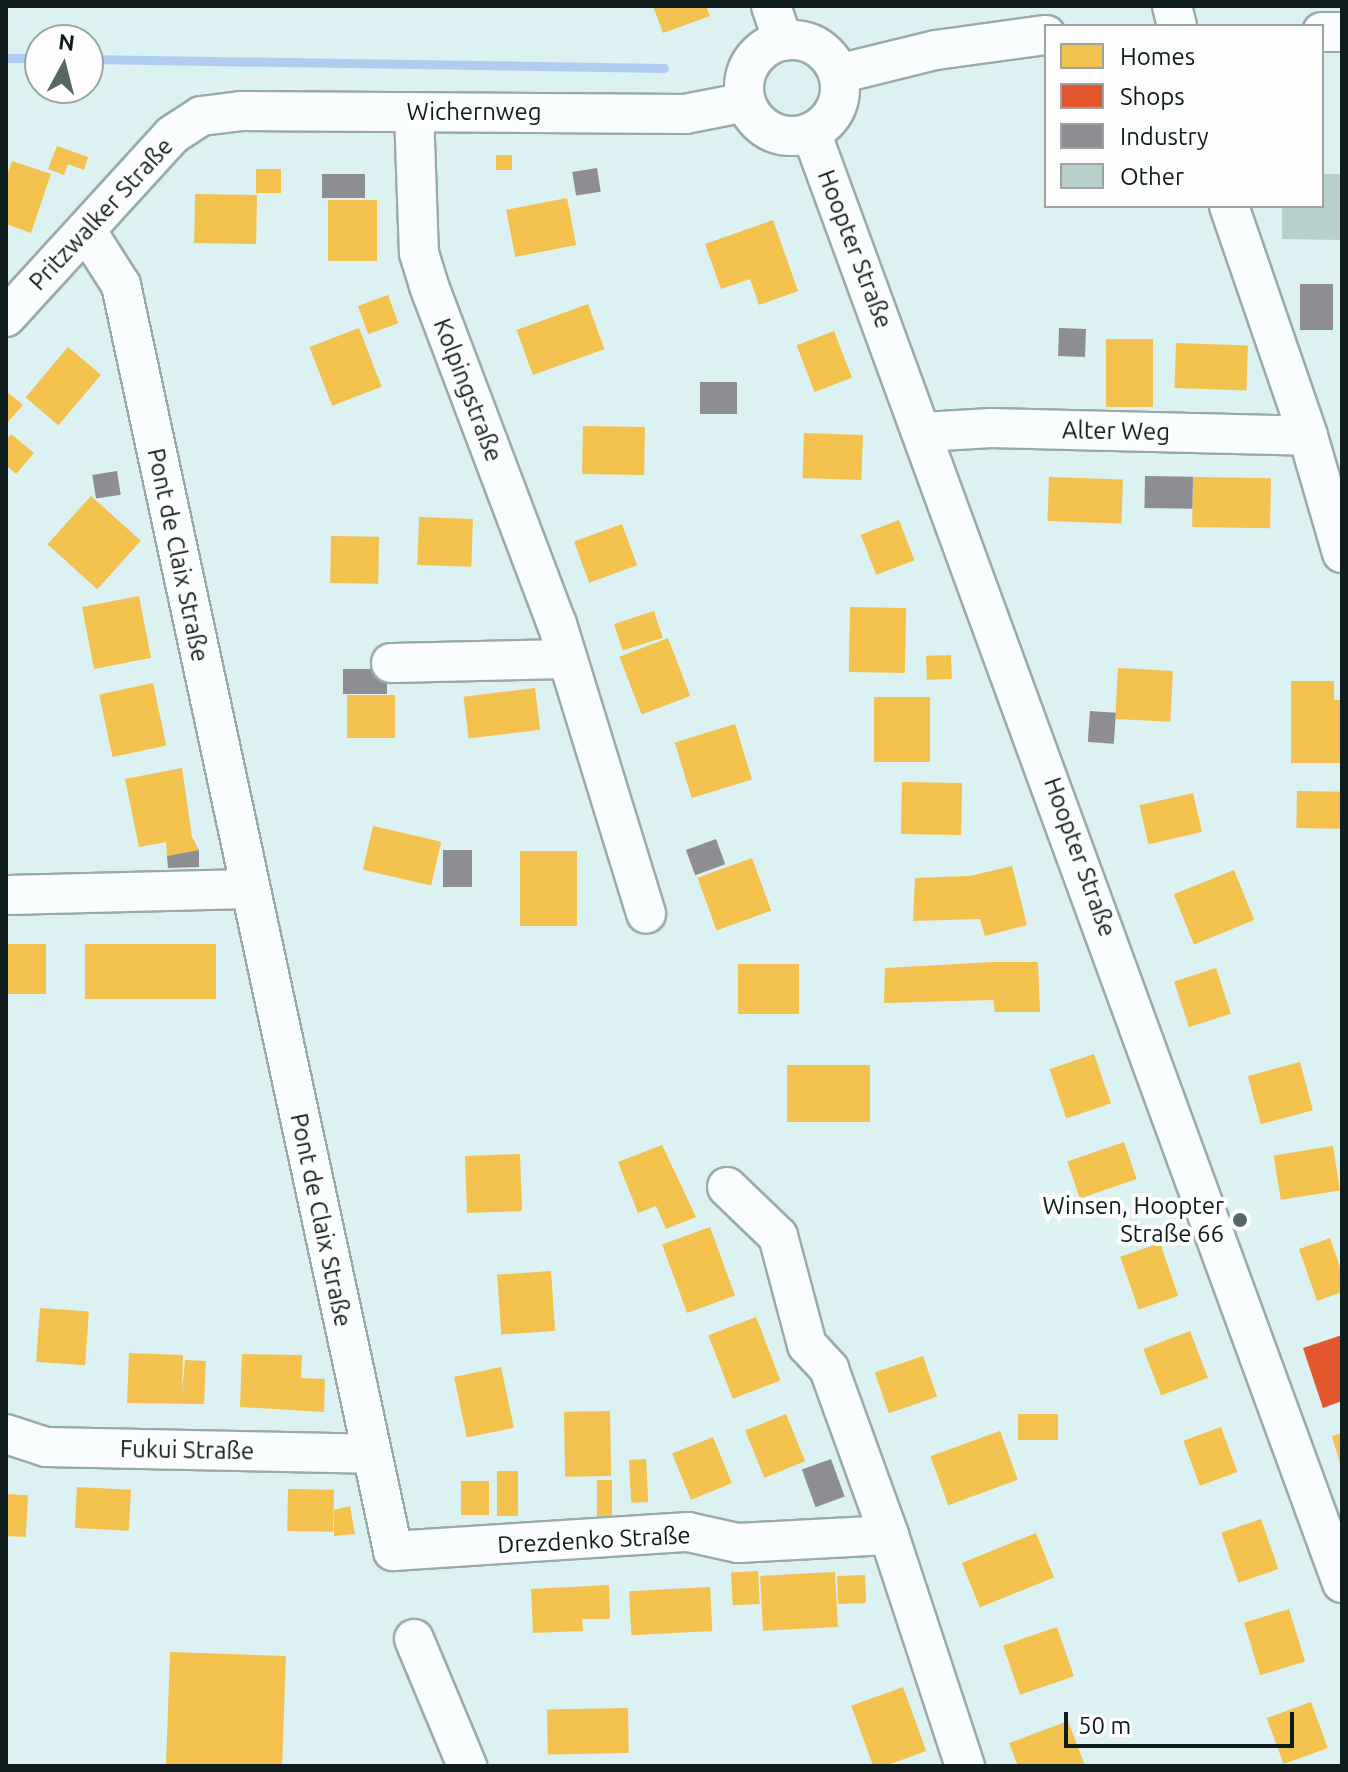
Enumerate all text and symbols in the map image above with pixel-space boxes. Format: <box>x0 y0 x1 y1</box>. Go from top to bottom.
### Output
north arrow <box>24 24 104 104</box>
legend <box>1044 24 1324 208</box>
text: N <box>57 28 76 55</box>
text: Homes <box>1120 43 1195 70</box>
text: Shops <box>1120 83 1185 110</box>
street label: Wichernweg <box>406 98 542 126</box>
text: Industry <box>1120 123 1209 150</box>
street label: Pritzwalker Straße <box>23 132 179 296</box>
text: Other <box>1120 163 1184 190</box>
street label: Hoopter Straße <box>812 166 898 332</box>
street label: Kolpingstraße <box>428 314 508 466</box>
street label: Alter Weg <box>1062 416 1170 446</box>
street label: Pont de Claix Straße <box>141 446 215 664</box>
street label: Hoopter Straße <box>1038 774 1122 940</box>
street label: Pont de Claix Straße <box>284 1111 358 1329</box>
place label: Winsen, Hoopter Straße 66 <box>1042 1192 1224 1248</box>
marker: Winsen, Hoopter Straße 66 <box>1231 1211 1249 1229</box>
street label: Fukui Straße <box>120 1434 254 1466</box>
street label: Drezdenko Straße <box>497 1521 691 1559</box>
scale bar <box>1068 1696 1298 1746</box>
text: 50 m <box>1078 1712 1131 1739</box>

